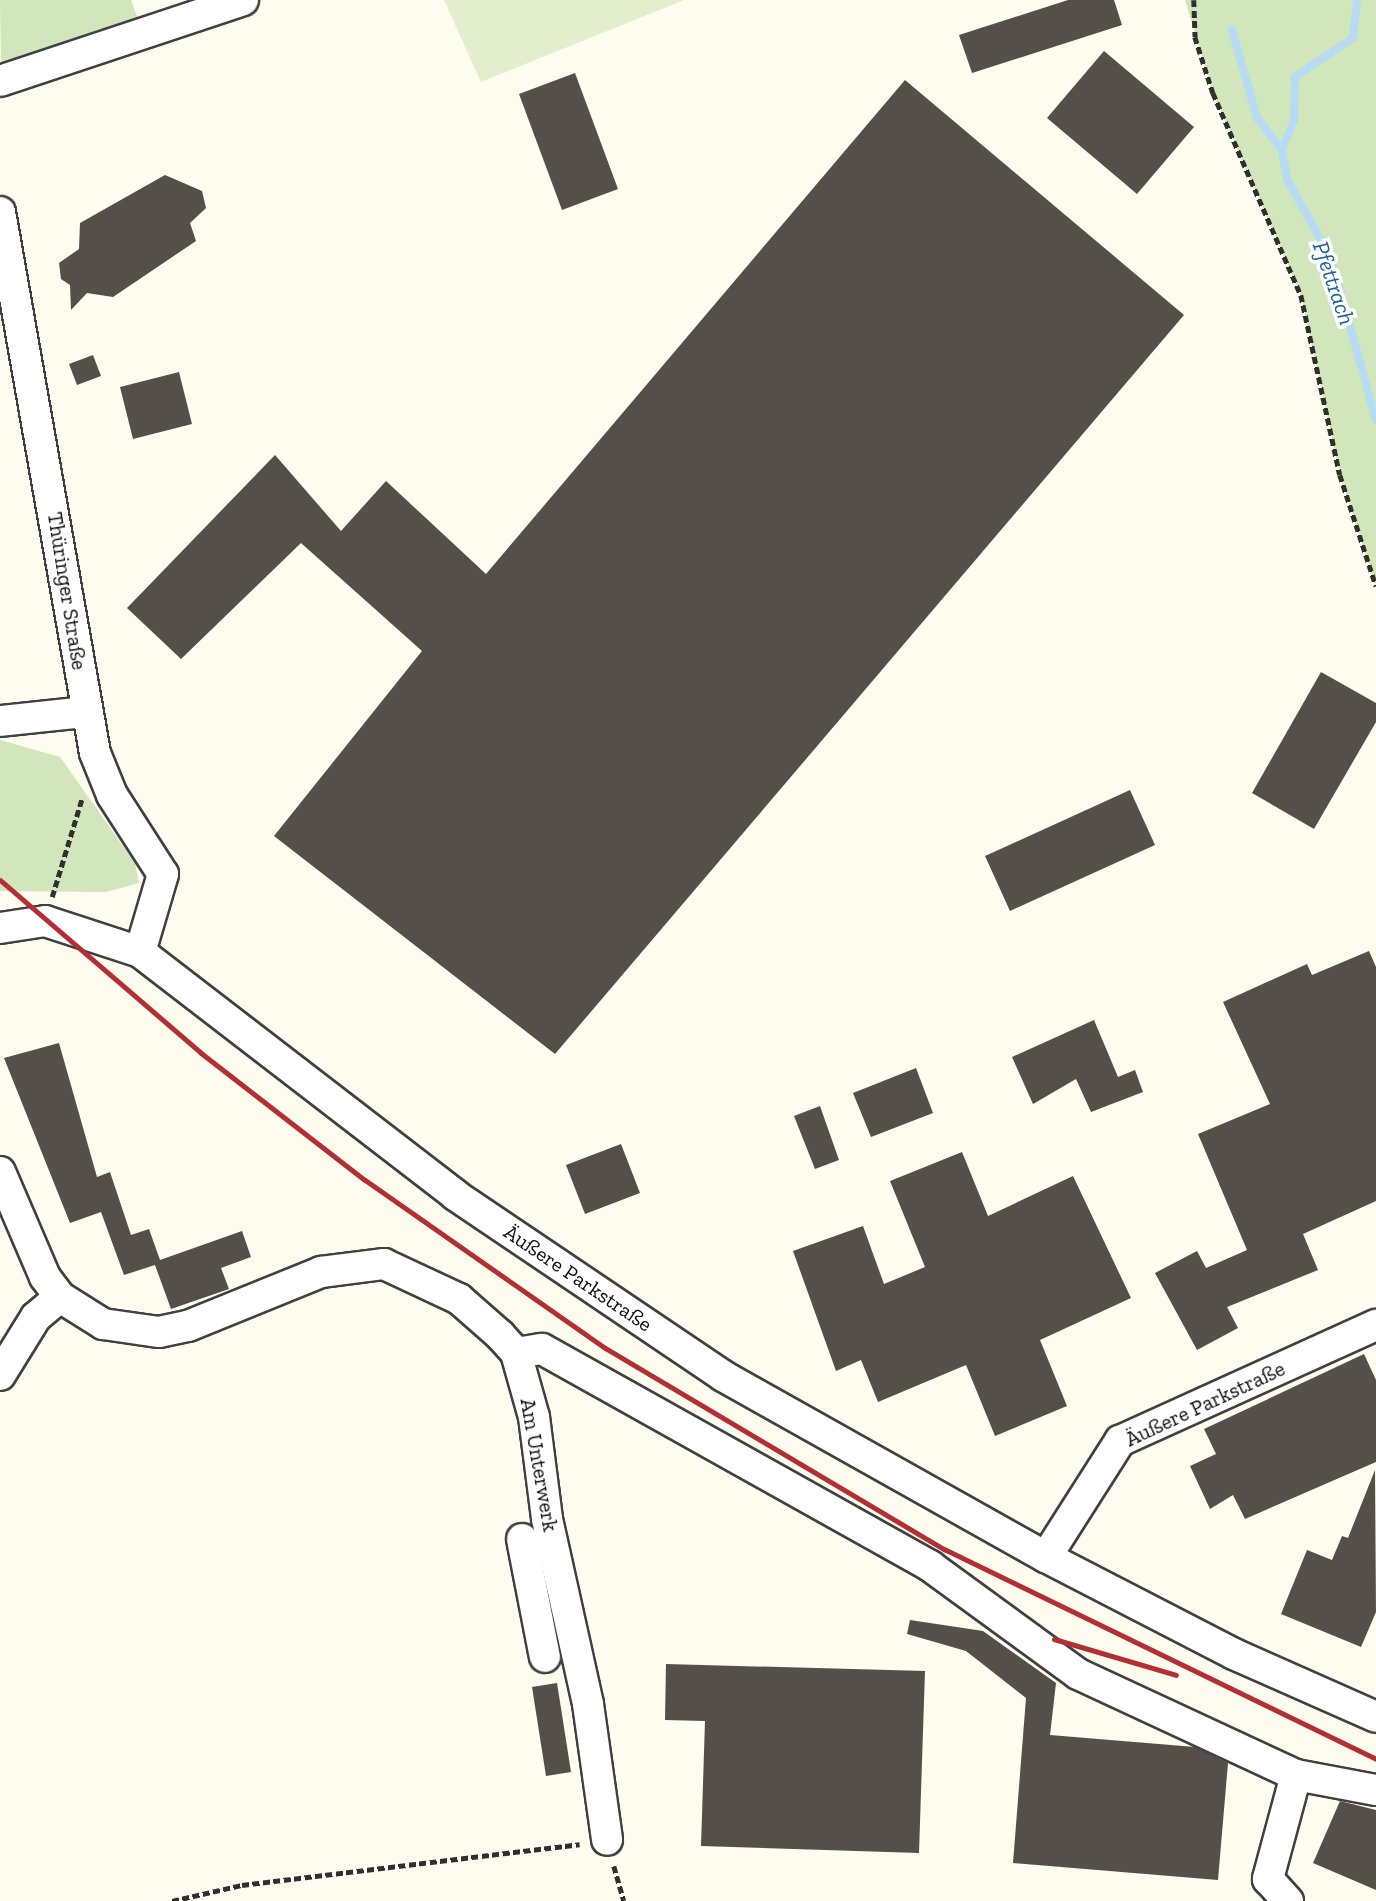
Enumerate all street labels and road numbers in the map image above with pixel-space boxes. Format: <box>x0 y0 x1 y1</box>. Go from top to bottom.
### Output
street label: Thüringer Straße <box>42 510 92 672</box>
street label: Äußere Parkstraße <box>499 1219 657 1337</box>
street label: Äußere Parkstraße <box>1121 1356 1289 1452</box>
street label: Am Unterwerk <box>515 1396 563 1534</box>

